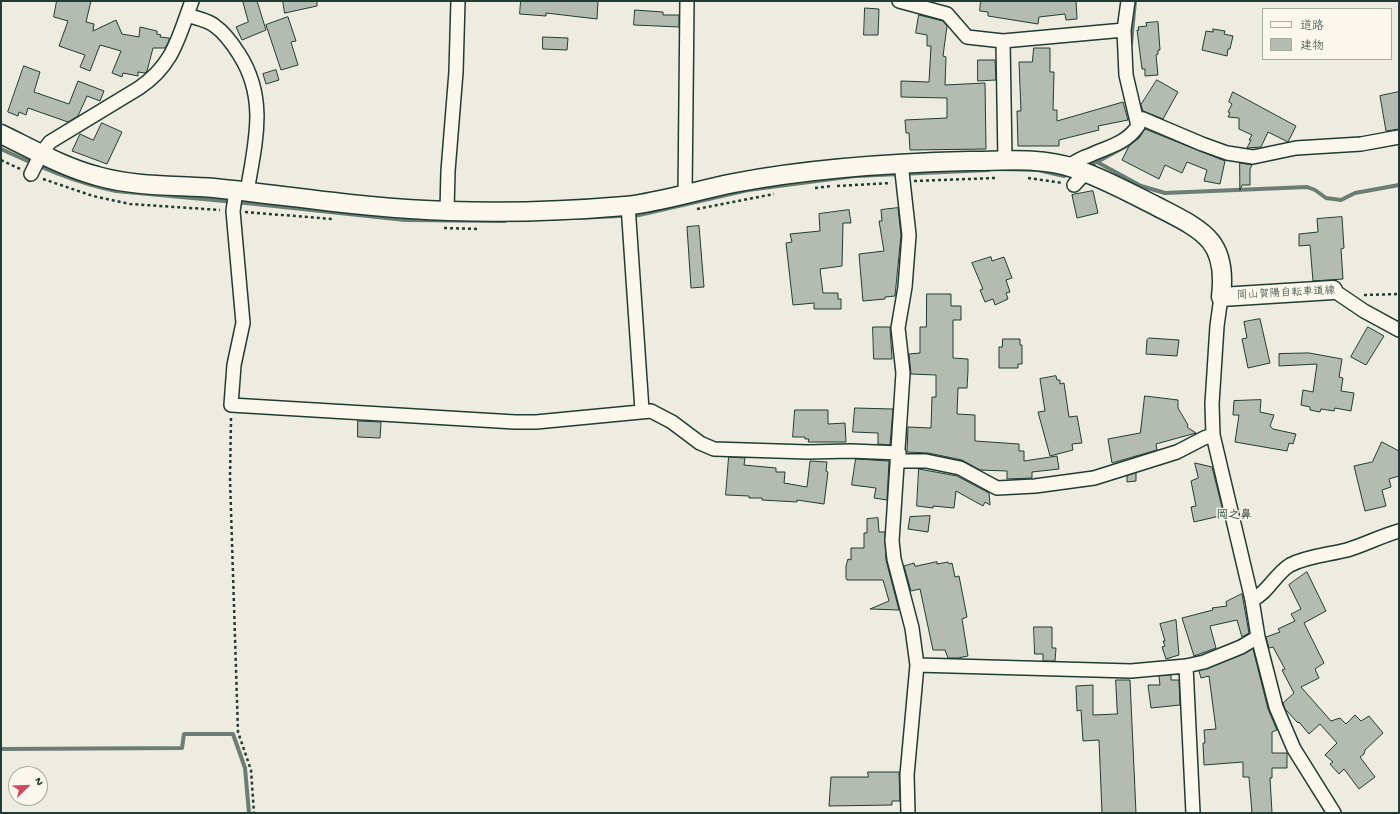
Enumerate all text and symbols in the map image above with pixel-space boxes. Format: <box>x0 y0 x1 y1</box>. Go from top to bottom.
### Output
legend <box>1262 8 1392 60</box>
text: 道路 <box>1300 20 1324 34</box>
text: 建物 <box>1300 40 1324 54</box>
street label: 岡山賀陽自転車道線 <box>1236 285 1336 303</box>
district label: 岡之鼻 <box>1216 509 1252 523</box>
north arrow <box>8 766 48 806</box>
text: N <box>31 776 45 787</box>

